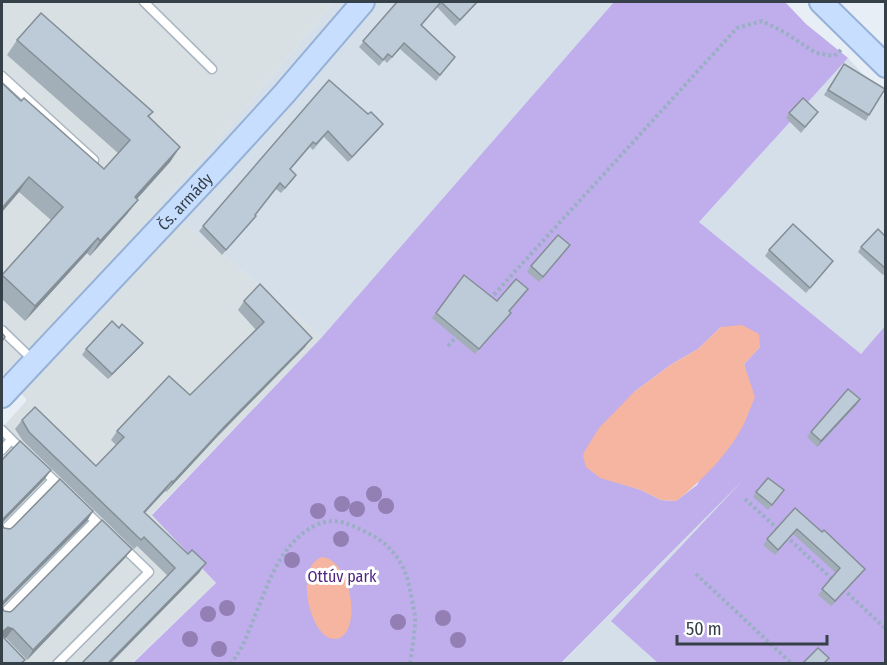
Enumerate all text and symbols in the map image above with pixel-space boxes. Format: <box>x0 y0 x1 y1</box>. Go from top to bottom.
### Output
street label: Čs. armády <box>153 169 217 234</box>
park label: Ottúv park <box>307 567 377 586</box>
scale bar <box>677 608 827 646</box>
text: 50 m <box>686 618 722 640</box>

